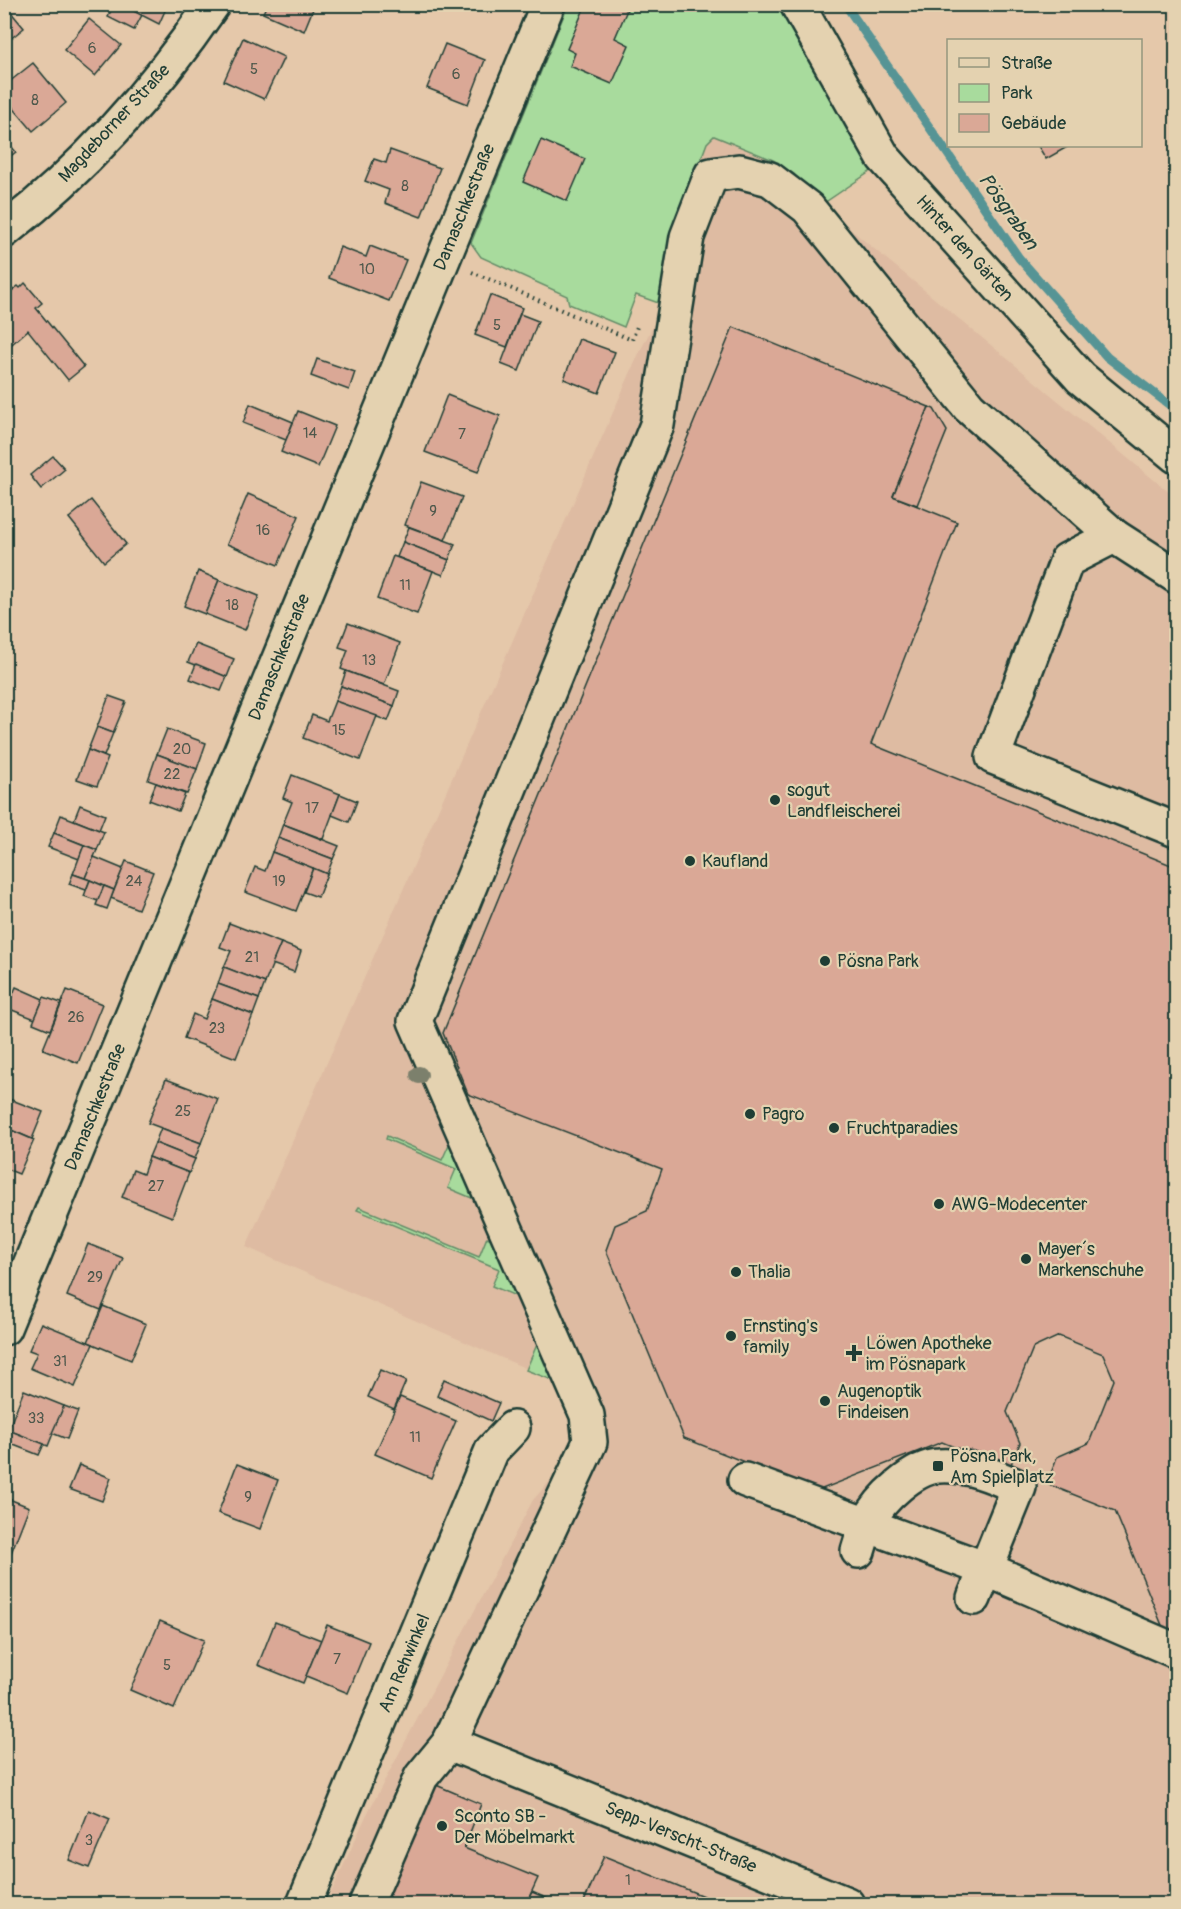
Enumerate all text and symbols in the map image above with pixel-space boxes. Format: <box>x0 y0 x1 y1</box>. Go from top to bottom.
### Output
house number: 6 <box>88 39 96 58</box>
legend <box>947 39 1142 147</box>
text: Straße <box>1001 52 1052 75</box>
street label: Magdeborner Straße <box>54 59 175 187</box>
house number: 5 <box>250 60 258 79</box>
house number: 6 <box>452 65 460 84</box>
text: Park <box>1001 82 1033 105</box>
house number: 8 <box>31 91 39 110</box>
text: Gebäude <box>1001 112 1066 135</box>
street label: Damaschkestraße <box>429 140 500 274</box>
water label: Pösgraben <box>973 168 1045 256</box>
house number: 8 <box>401 177 409 196</box>
street label: Hinter den Gärten <box>911 190 1018 306</box>
house number: 10 <box>359 260 375 279</box>
house number: 5 <box>493 316 501 335</box>
house number: 14 <box>303 424 318 443</box>
house number: 7 <box>458 425 466 444</box>
house number: 9 <box>429 502 437 521</box>
house number: 16 <box>256 521 270 540</box>
house number: 11 <box>399 576 411 595</box>
street label: Damaschkestraße <box>244 590 315 724</box>
house number: 18 <box>225 596 239 615</box>
house number: 13 <box>362 651 376 670</box>
house number: 15 <box>332 721 346 740</box>
house number: 20 <box>173 740 191 759</box>
house number: 22 <box>164 765 180 784</box>
place label: sogut Landfleischerei <box>787 779 900 823</box>
marker: sogut Landfleischerei <box>768 793 782 807</box>
house number: 17 <box>305 799 319 818</box>
place label: Kaufland <box>702 850 768 873</box>
marker: Kaufland <box>683 854 697 868</box>
house number: 24 <box>125 872 143 891</box>
house number: 19 <box>272 872 286 891</box>
house number: 21 <box>245 948 259 967</box>
place label: Pösna Park <box>837 950 919 973</box>
marker: Pösna Park <box>818 954 832 968</box>
house number: 26 <box>67 1008 85 1027</box>
house number: 23 <box>209 1019 225 1038</box>
street label: Damaschkestraße <box>60 1040 131 1174</box>
house number: 25 <box>175 1102 191 1121</box>
place label: Pagro <box>762 1103 805 1126</box>
marker: Pagro <box>743 1107 757 1121</box>
place label: Fruchtparadies <box>846 1117 958 1140</box>
marker: Fruchtparadies <box>827 1121 841 1135</box>
house number: 27 <box>148 1177 164 1196</box>
place label: AWG-Modecenter <box>951 1193 1088 1216</box>
marker: AWG-Modecenter <box>932 1197 946 1211</box>
place label: Mayer´s Markenschuhe <box>1038 1238 1144 1282</box>
marker: Mayer´s Markenschuhe <box>1019 1252 1033 1266</box>
place label: Thalia <box>748 1261 791 1284</box>
marker: Thalia <box>729 1265 743 1279</box>
house number: 29 <box>87 1268 103 1287</box>
place label: Ernsting's family <box>743 1315 818 1359</box>
marker: Ernsting's family <box>724 1329 738 1343</box>
place label: Löwen Apotheke im Pösnapark <box>866 1332 992 1376</box>
marker: Löwen Apotheke im Pösnapark <box>847 1346 861 1360</box>
house number: 31 <box>53 1352 67 1371</box>
place label: Augenoptik Findeisen <box>837 1380 922 1424</box>
marker: Augenoptik Findeisen <box>818 1394 832 1408</box>
house number: 33 <box>28 1409 44 1428</box>
house number: 11 <box>409 1428 421 1447</box>
place label: Pösna Park, Am Spielplatz <box>950 1445 1054 1489</box>
marker: Pösna Park, Am Spielplatz <box>931 1459 945 1473</box>
house number: 9 <box>244 1488 252 1507</box>
street label: Am Rehwinkel <box>373 1610 436 1716</box>
house number: 7 <box>333 1650 341 1669</box>
house number: 5 <box>163 1656 171 1675</box>
street label: Sepp-Verscht-Straße <box>601 1796 760 1878</box>
place label: Sconto SB - Der Möbelmarkt <box>454 1805 576 1849</box>
marker: Sconto SB - Der Möbelmarkt <box>435 1819 449 1833</box>
house number: 3 <box>85 1831 93 1850</box>
house number: 1 <box>625 1871 631 1890</box>

